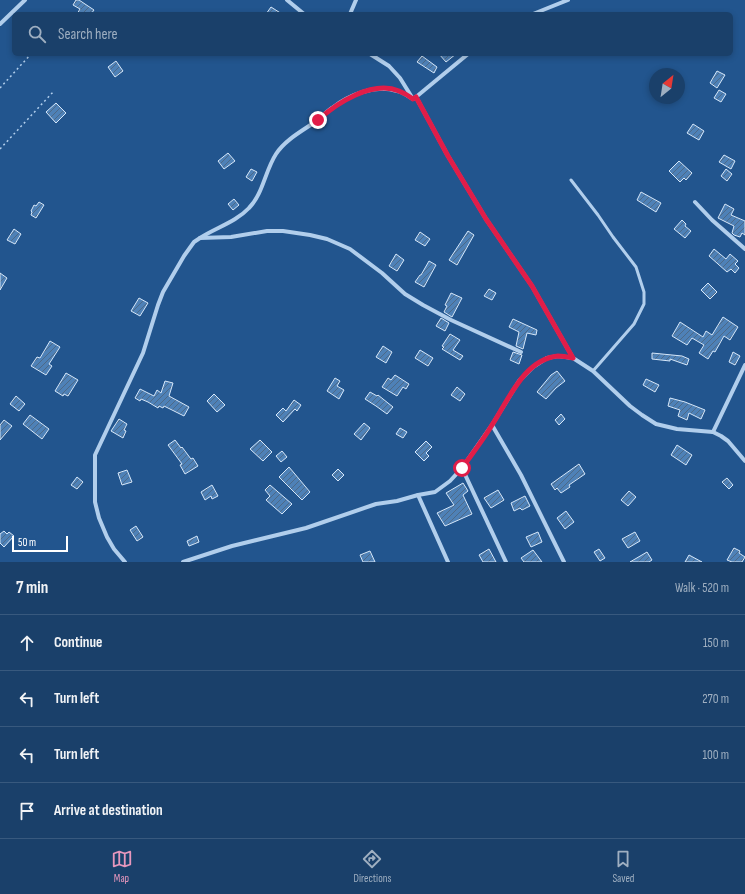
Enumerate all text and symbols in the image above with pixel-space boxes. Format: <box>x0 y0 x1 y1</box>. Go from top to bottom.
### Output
search box <box>12 12 733 56</box>
icon: search <box>26 23 48 45</box>
text: Search here <box>58 25 118 44</box>
north arrow <box>649 68 685 104</box>
route end <box>309 111 327 129</box>
route start <box>453 459 471 477</box>
scale bar <box>12 534 68 553</box>
text: 50 m <box>18 536 36 549</box>
text: 7 min <box>16 578 48 598</box>
text: Walk · 520 m <box>675 580 729 596</box>
icon: ahead <box>16 632 38 654</box>
text: Continue <box>54 633 103 652</box>
text: 150 m <box>703 635 729 651</box>
icon: left <box>16 688 38 710</box>
text: Turn left <box>54 689 99 708</box>
text: 270 m <box>702 691 729 707</box>
icon: left <box>16 744 38 766</box>
text: Turn left <box>54 745 99 764</box>
text: 100 m <box>702 747 729 763</box>
icon: arrive <box>16 800 38 822</box>
text: Arrive at destination <box>54 801 163 820</box>
tab: Map <box>111 848 133 885</box>
tab: Directions <box>354 848 391 885</box>
tab: Saved <box>612 848 634 885</box>

